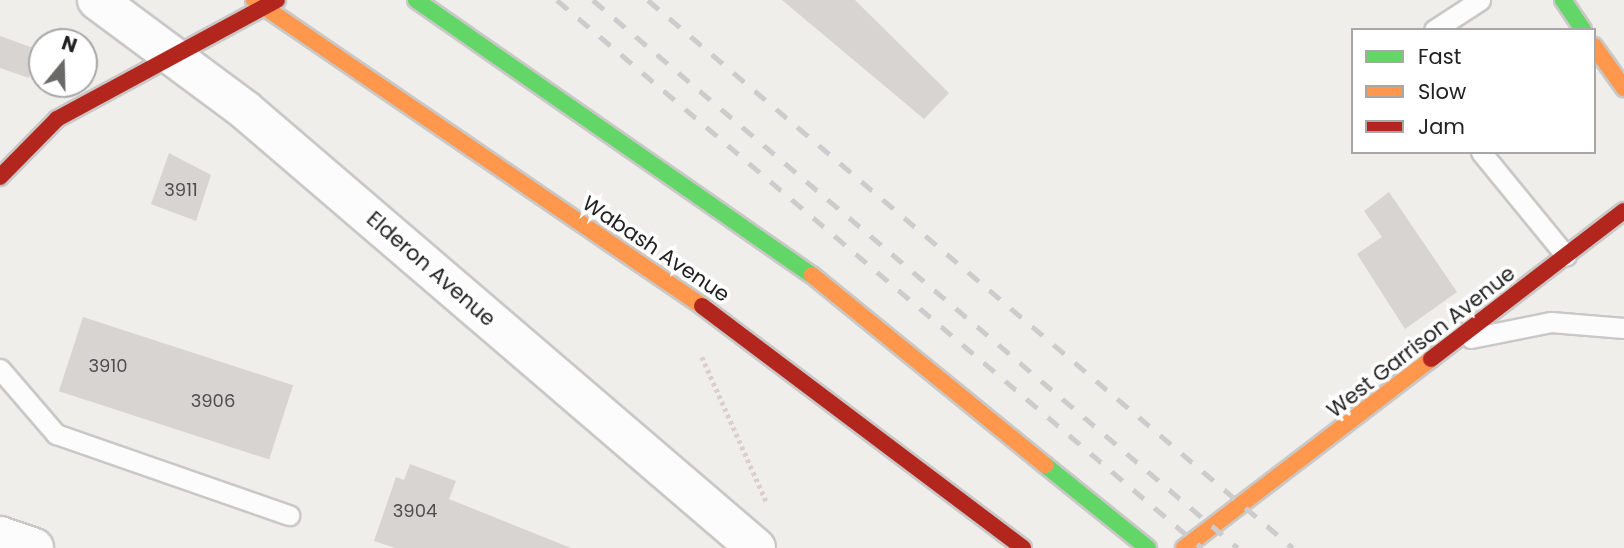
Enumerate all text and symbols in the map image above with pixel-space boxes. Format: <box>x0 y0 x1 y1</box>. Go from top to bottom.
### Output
north arrow <box>28 28 98 98</box>
legend <box>1351 28 1596 154</box>
text: N <box>58 29 80 60</box>
text: Fast <box>1418 42 1461 71</box>
text: Slow <box>1418 77 1466 106</box>
text: Jam <box>1418 112 1465 141</box>
house number: 3911 <box>164 179 198 201</box>
street label: Wabash Avenue <box>578 190 734 308</box>
street label: Elderon Avenue <box>361 206 501 332</box>
street label: West Garrison Avenue <box>1322 261 1520 423</box>
house number: 3910 <box>88 355 128 377</box>
house number: 3906 <box>191 390 235 412</box>
house number: 3904 <box>393 500 437 522</box>

